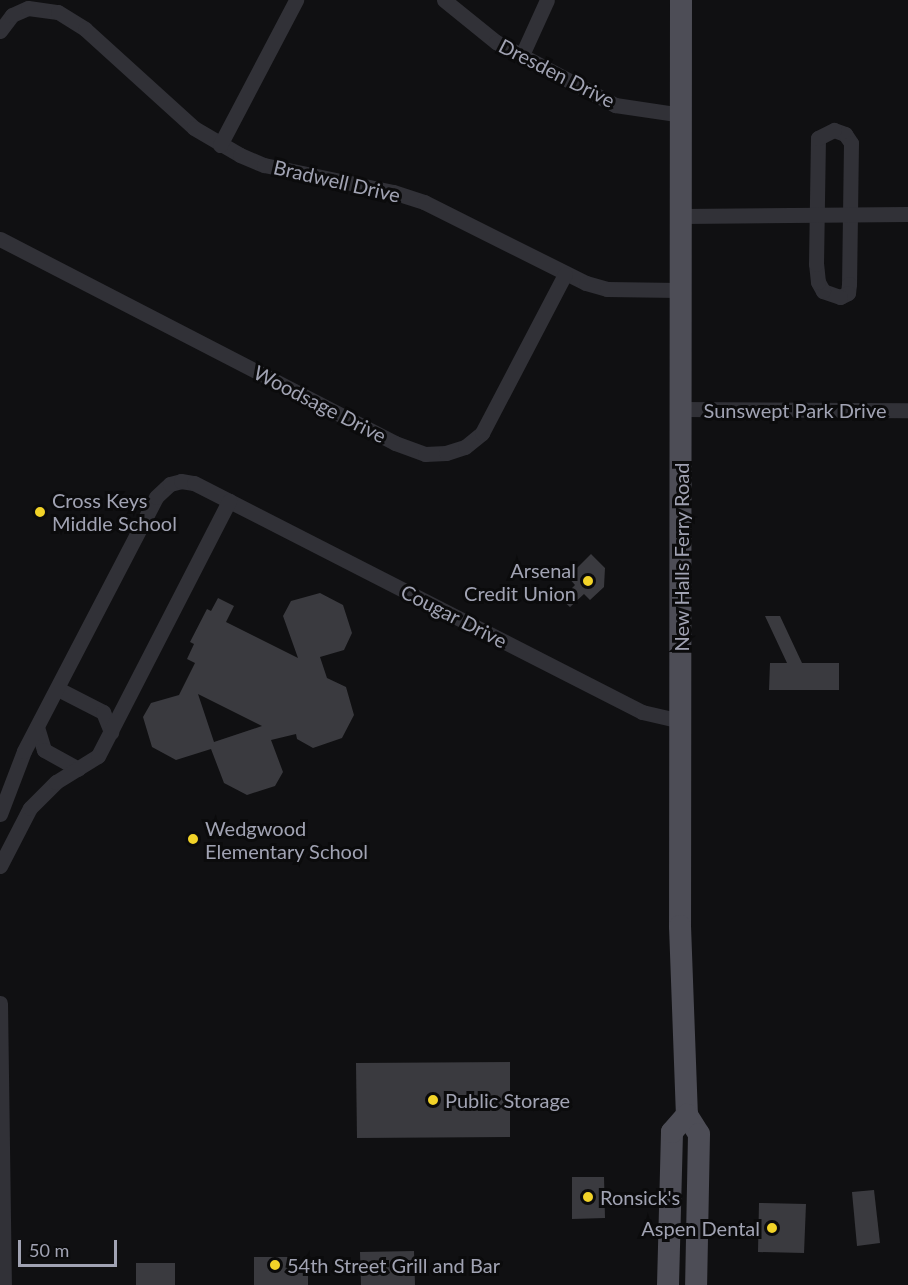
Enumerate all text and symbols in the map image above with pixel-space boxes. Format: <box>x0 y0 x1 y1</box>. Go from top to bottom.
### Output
street label: Dresden Drive <box>495 34 619 112</box>
street label: Bradwell Drive <box>271 155 403 207</box>
street label: Woodsage Drive <box>250 360 390 448</box>
street label: Sunswept Park Drive <box>704 398 886 422</box>
street label: New Halls Ferry Road <box>669 462 693 652</box>
place label: Cross Keys Middle School <box>52 488 177 535</box>
marker: Cross Keys Middle School <box>33 505 47 519</box>
place label: Arsenal Credit Union <box>464 558 576 605</box>
marker: Arsenal Credit Union <box>581 574 595 588</box>
street label: Cougar Drive <box>397 579 511 653</box>
place label: Wedgwood Elementary School <box>205 816 368 863</box>
marker: Wedgwood Elementary School <box>186 832 200 846</box>
place label: Public Storage <box>445 1088 570 1112</box>
marker: Public Storage <box>426 1093 440 1107</box>
place label: Ronsick's <box>600 1185 680 1209</box>
marker: Ronsick's <box>581 1190 595 1204</box>
place label: Aspen Dental <box>641 1216 760 1240</box>
marker: Aspen Dental <box>765 1221 779 1235</box>
scale bar <box>21 1228 120 1266</box>
text: 50 m <box>29 1239 69 1261</box>
place label: 54th Street Grill and Bar <box>287 1253 500 1277</box>
marker: 54th Street Grill and Bar <box>268 1258 282 1272</box>

